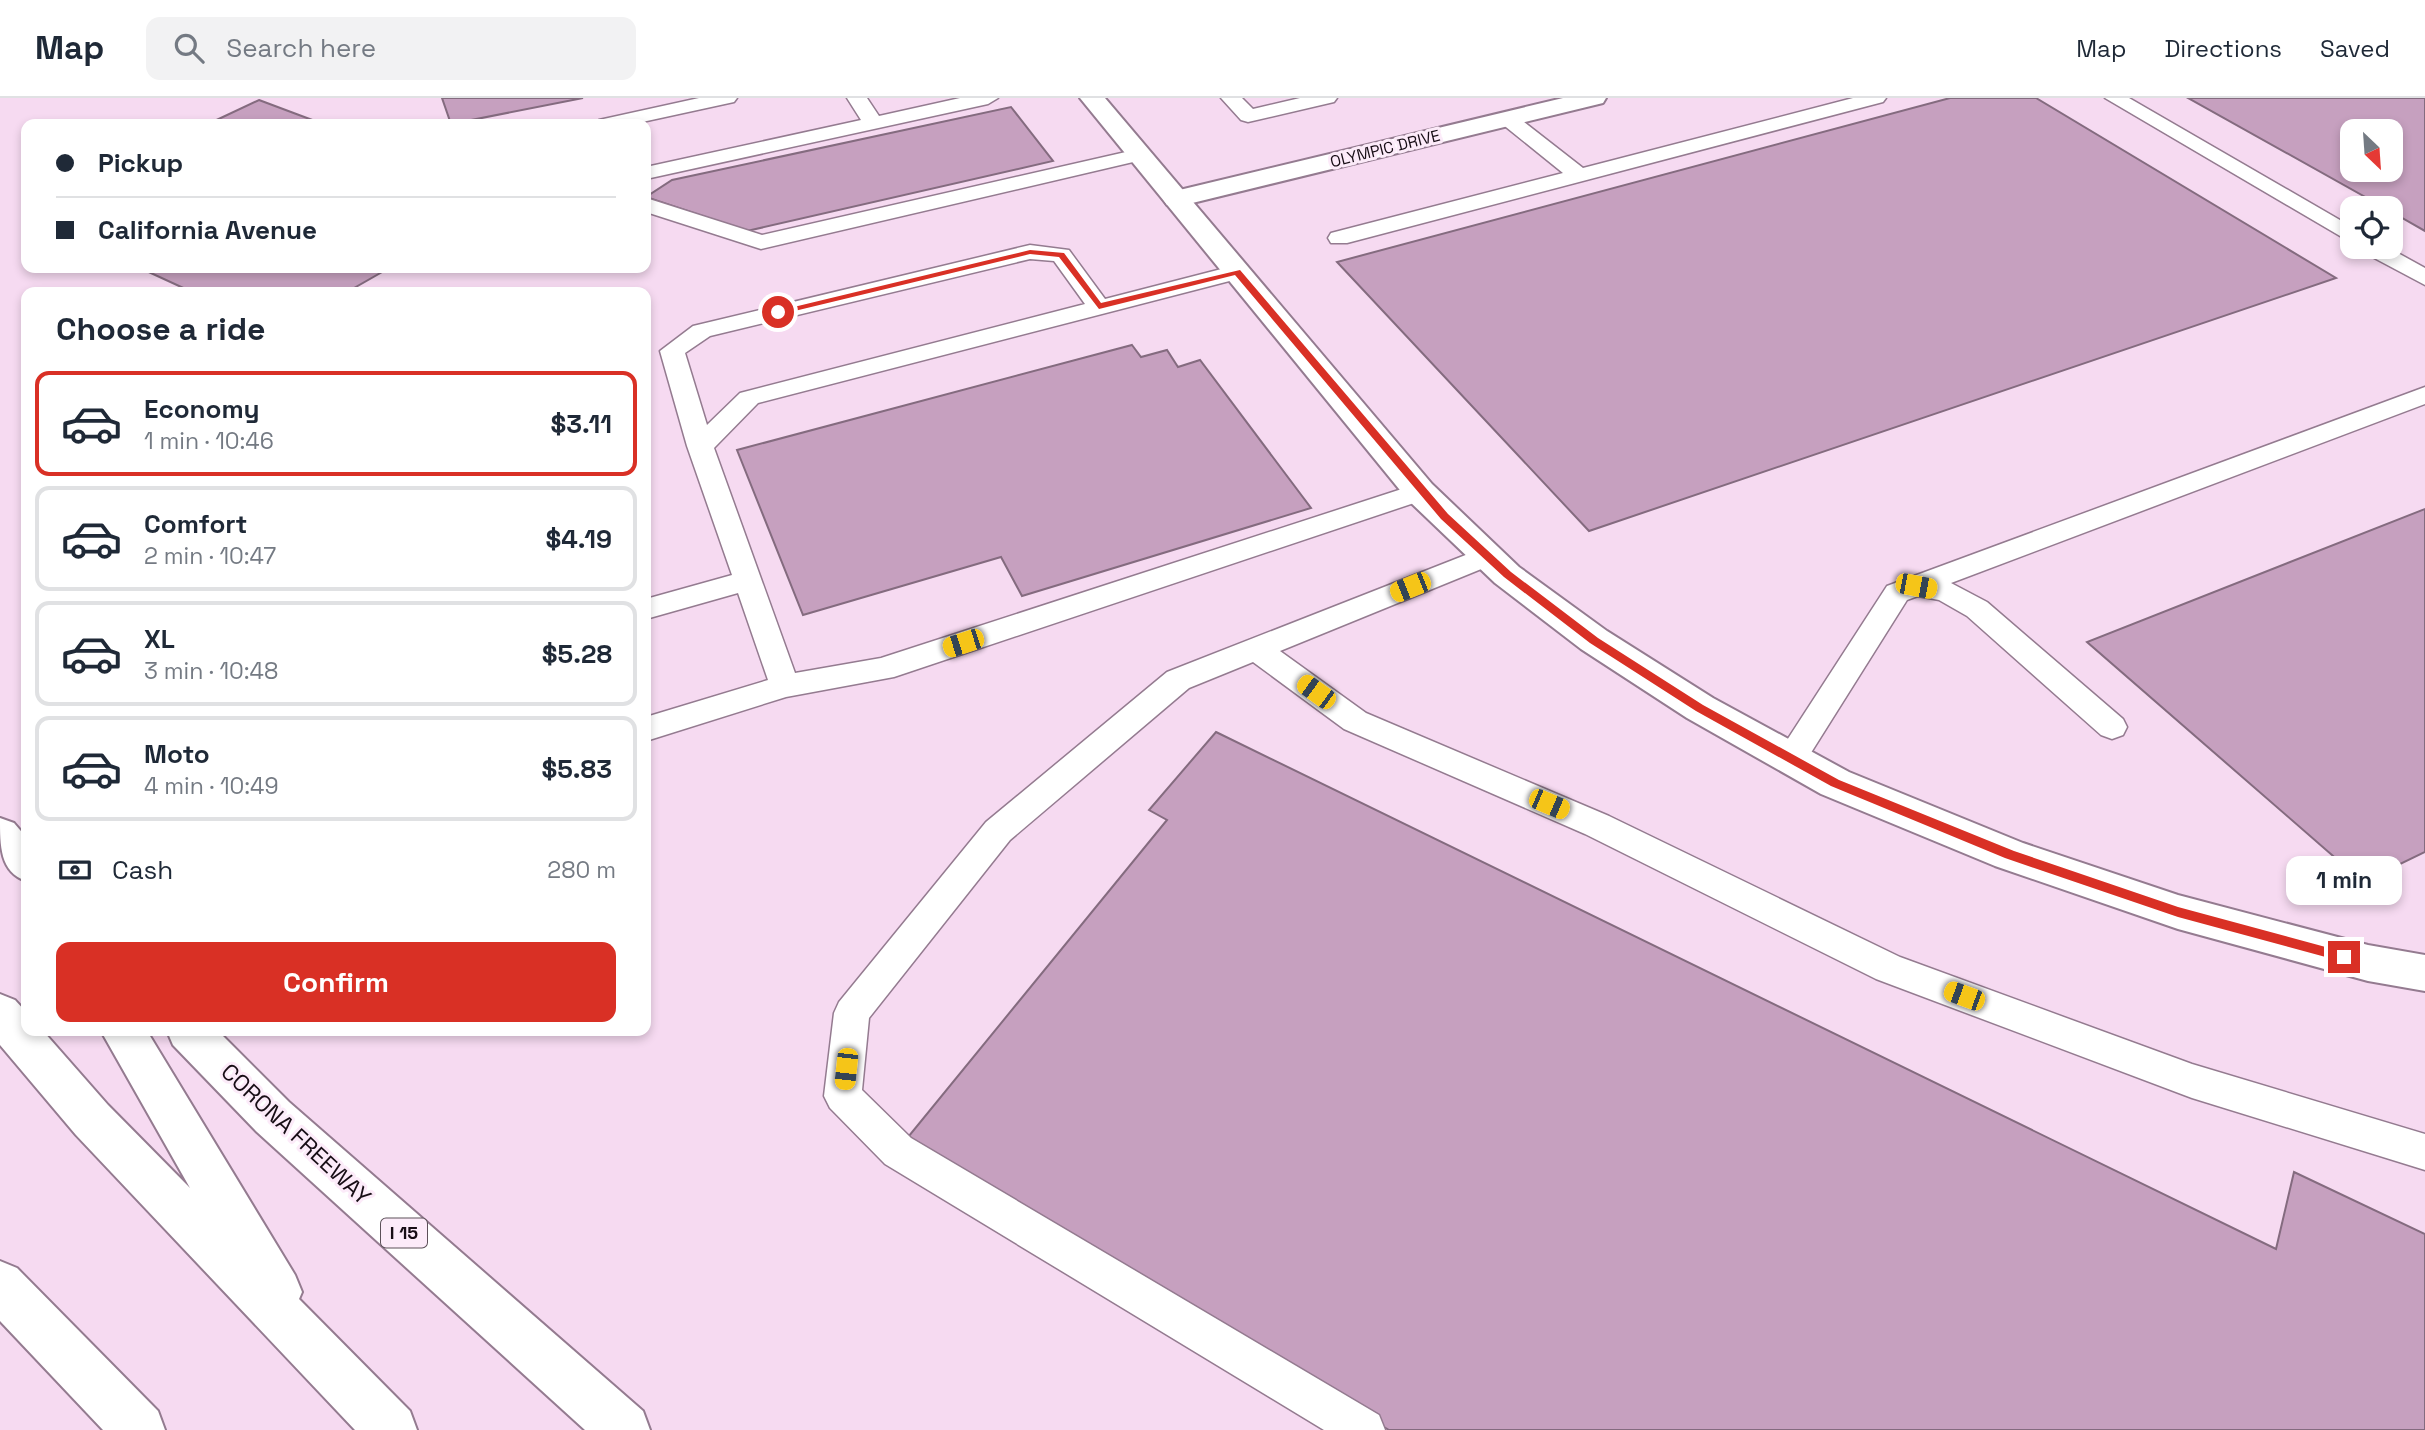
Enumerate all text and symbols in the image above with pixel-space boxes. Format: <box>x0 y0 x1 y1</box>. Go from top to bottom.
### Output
search box <box>146 17 636 80</box>
text: Map <box>35 27 104 69</box>
icon: search <box>170 29 208 67</box>
text: Search here <box>226 31 376 65</box>
text: Map <box>2076 33 2126 64</box>
text: Directions <box>2164 33 2282 64</box>
text: Saved <box>2320 33 2390 64</box>
north arrow <box>2340 119 2403 182</box>
map controls <box>2340 119 2403 259</box>
street label: OLYMPIC DRIVE <box>1328 125 1442 172</box>
text: Pickup <box>98 146 183 180</box>
button: locate <box>2340 196 2403 259</box>
text: California Avenue <box>98 213 317 247</box>
route start <box>762 296 794 328</box>
text: Choose a ride <box>56 309 266 349</box>
icon: car <box>60 392 123 455</box>
text: Economy <box>144 392 260 426</box>
text: $3.11 <box>551 407 612 441</box>
text: 1 min · 10:46 <box>144 426 274 456</box>
icon: car <box>60 507 123 570</box>
text: Comfort <box>144 507 247 541</box>
text: $4.19 <box>545 522 612 556</box>
text: 2 min · 10:47 <box>144 541 276 571</box>
car <box>1387 569 1434 605</box>
car <box>1894 572 1939 600</box>
icon: car <box>60 622 123 685</box>
text: XL <box>144 622 175 656</box>
car <box>940 627 987 659</box>
text: $5.28 <box>542 637 612 671</box>
text: 3 min · 10:48 <box>144 656 278 686</box>
car <box>1293 671 1340 713</box>
icon: car <box>60 737 123 800</box>
text: Moto <box>144 737 210 771</box>
text: $5.83 <box>541 752 612 786</box>
text: 4 min · 10:49 <box>144 771 279 801</box>
car <box>1526 786 1573 822</box>
icon: cash <box>56 851 94 889</box>
text: Cash <box>112 853 173 887</box>
text: 280 m <box>547 855 616 885</box>
callout: 1 min <box>2286 856 2402 904</box>
text: 1 min <box>2316 865 2372 895</box>
route end <box>2328 941 2360 973</box>
button: Confirm <box>56 942 616 1022</box>
car <box>1941 979 1988 1013</box>
car <box>834 1047 859 1091</box>
street label: CORONA FREEWAY <box>215 1057 377 1211</box>
road number: I 15 <box>381 1218 427 1248</box>

